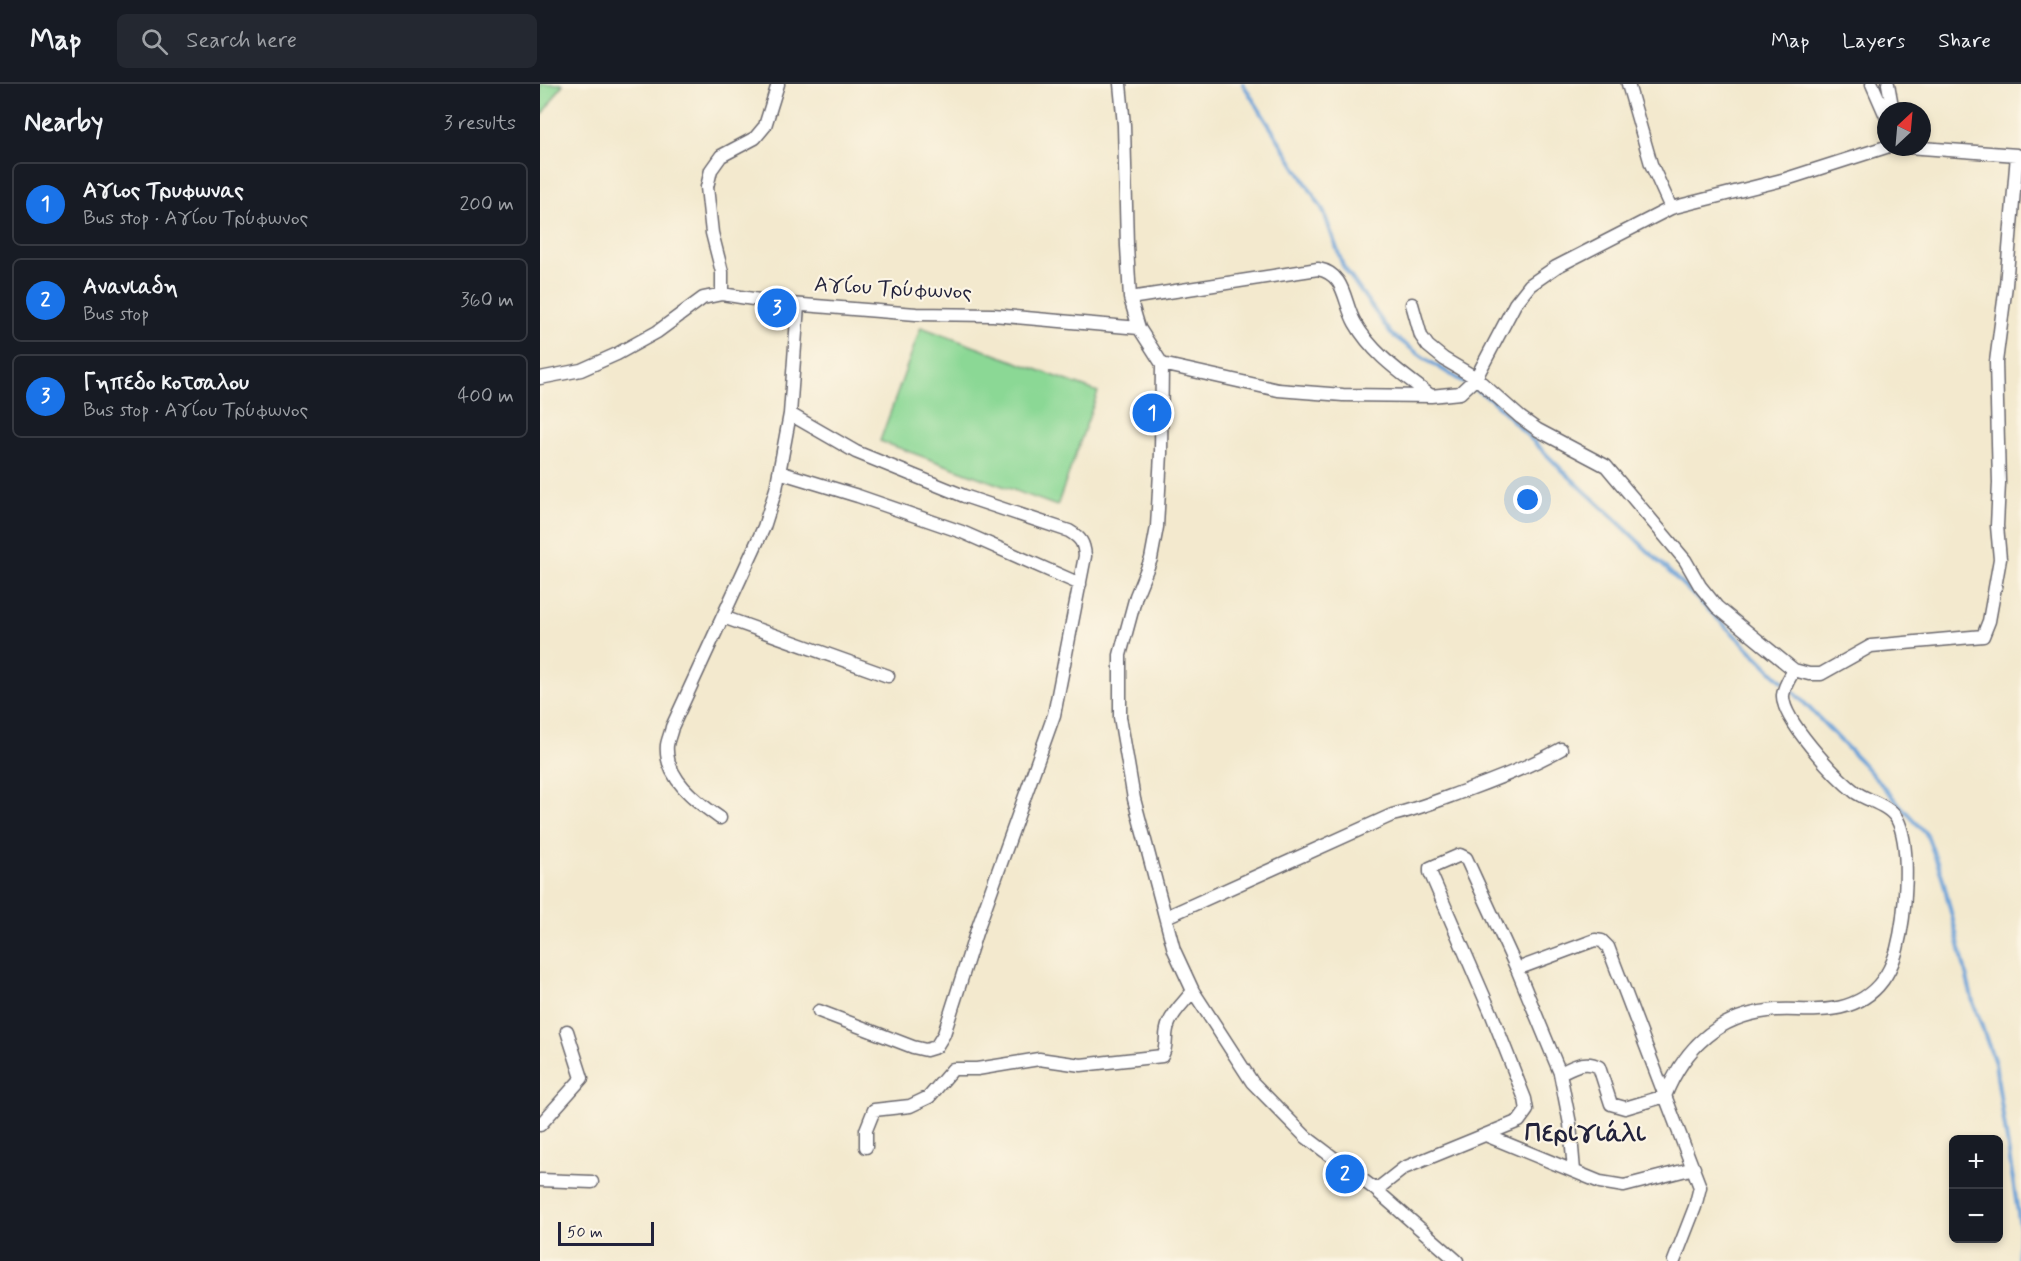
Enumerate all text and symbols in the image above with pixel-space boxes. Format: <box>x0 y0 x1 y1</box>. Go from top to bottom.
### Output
search box <box>117 14 537 68</box>
text: Map <box>30 23 81 60</box>
icon: search <box>138 25 171 58</box>
text: Search here <box>186 27 297 55</box>
text: Map <box>1771 27 1809 55</box>
text: Layers <box>1842 27 1905 55</box>
text: Share <box>1938 27 1991 55</box>
north arrow <box>1877 102 1931 156</box>
text: Nearby <box>24 106 103 140</box>
text: 3 results <box>444 110 516 137</box>
text: Αγιος Τρυφωνας <box>83 177 244 205</box>
text: 1 <box>41 191 50 218</box>
text: 200 m <box>459 191 514 218</box>
text: Bus stop · Αγίου Τρύφωνος <box>83 205 308 232</box>
street label: Αγίου Τρύφωνος <box>813 271 973 307</box>
text: Ανανιαδη <box>83 273 178 301</box>
pin: 3 <box>758 286 796 330</box>
text: 2 <box>41 287 50 314</box>
text: 360 m <box>461 287 514 314</box>
text: Bus stop <box>83 301 149 328</box>
text: Γηπεδο κοτσαλου <box>83 369 249 397</box>
text: 3 <box>41 383 50 410</box>
text: 400 m <box>458 383 514 410</box>
pin: 1 <box>1132 390 1172 436</box>
text: Bus stop · Αγίου Τρύφωνος <box>83 397 308 424</box>
your location <box>1513 485 1542 514</box>
district label: Περιγιάλι <box>1525 1117 1646 1151</box>
map controls <box>1949 1135 2003 1243</box>
button: + <box>1949 1135 2003 1189</box>
pin: 2 <box>1326 1152 1364 1196</box>
button: − <box>1949 1189 2003 1243</box>
scale bar <box>558 1219 654 1246</box>
text: 50 m <box>567 1222 603 1243</box>

